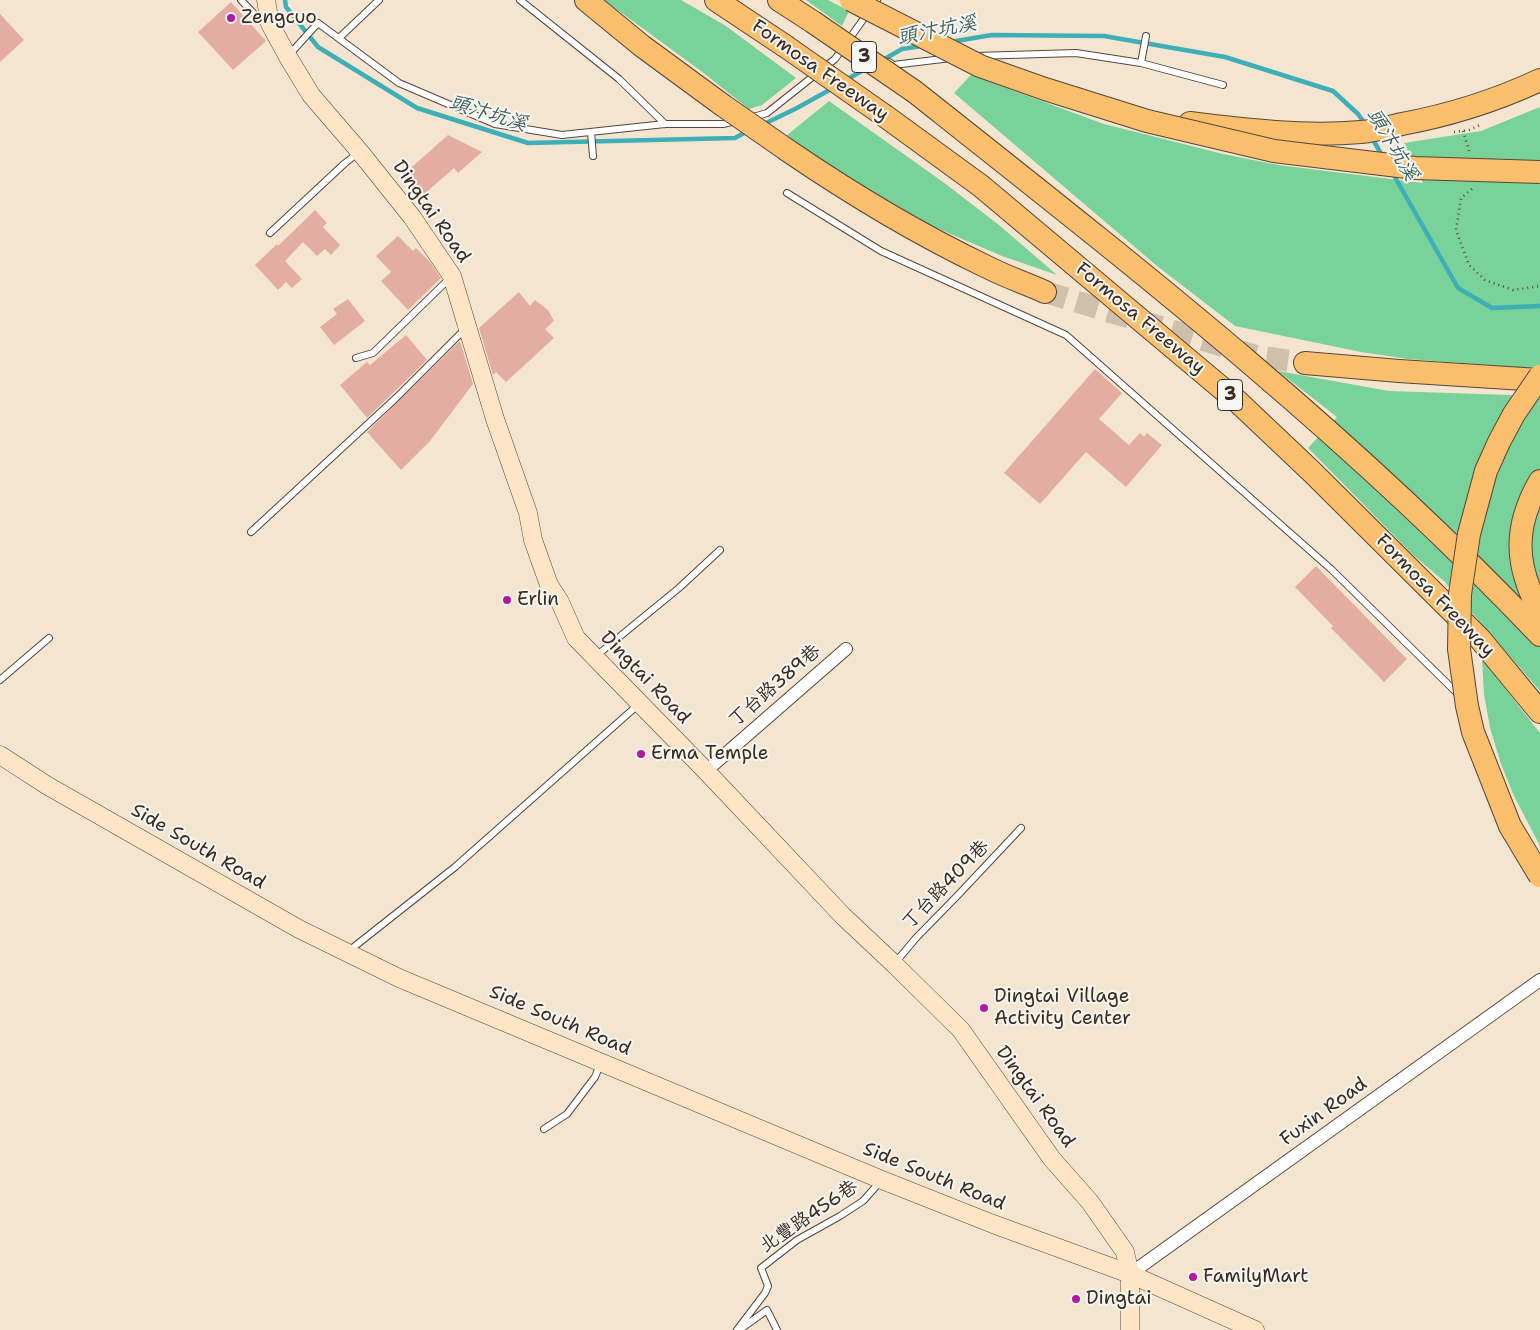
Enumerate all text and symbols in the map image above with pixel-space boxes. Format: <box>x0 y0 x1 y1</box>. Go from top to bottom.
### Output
place label: Zengcuo <box>241 7 317 29</box>
marker: Zengcuo <box>225 12 237 24</box>
water label: 頭汴坑溪 <box>895 12 979 50</box>
street label: Formosa Freeway <box>747 15 893 127</box>
road number: 3 <box>852 42 876 72</box>
water label: 頭汴坑溪 <box>446 91 530 137</box>
water label: 頭汴坑溪 <box>1361 105 1423 185</box>
street label: Dingtai Road <box>387 156 475 268</box>
street label: Formosa Freeway <box>1071 258 1209 380</box>
road number: 3 <box>1218 380 1242 410</box>
street label: Formosa Freeway <box>1371 530 1499 662</box>
place label: Erlin <box>517 589 559 611</box>
marker: Erlin <box>501 594 513 606</box>
street label: Dingtai Road <box>595 627 695 729</box>
street label: 丁台路389巷 <box>724 640 826 732</box>
place label: Erma Temple <box>651 743 768 765</box>
marker: Erma Temple <box>635 748 647 760</box>
street label: Side South Road <box>127 799 269 895</box>
street label: 丁台路409巷 <box>898 836 994 934</box>
street label: Side South Road <box>486 981 634 1061</box>
place label: Dingtai Village Activity Center <box>994 986 1131 1030</box>
marker: Dingtai Village Activity Center <box>978 1002 990 1014</box>
street label: Dingtai Road <box>991 1042 1079 1152</box>
street label: Fuxin Road <box>1276 1073 1372 1151</box>
street label: Side South Road <box>859 1138 1009 1216</box>
street label: 北豐路456巷 <box>756 1176 862 1258</box>
place label: FamilyMart <box>1203 1266 1309 1288</box>
marker: FamilyMart <box>1187 1271 1199 1283</box>
place label: Dingtai <box>1086 1288 1152 1310</box>
marker: Dingtai <box>1070 1293 1082 1305</box>

